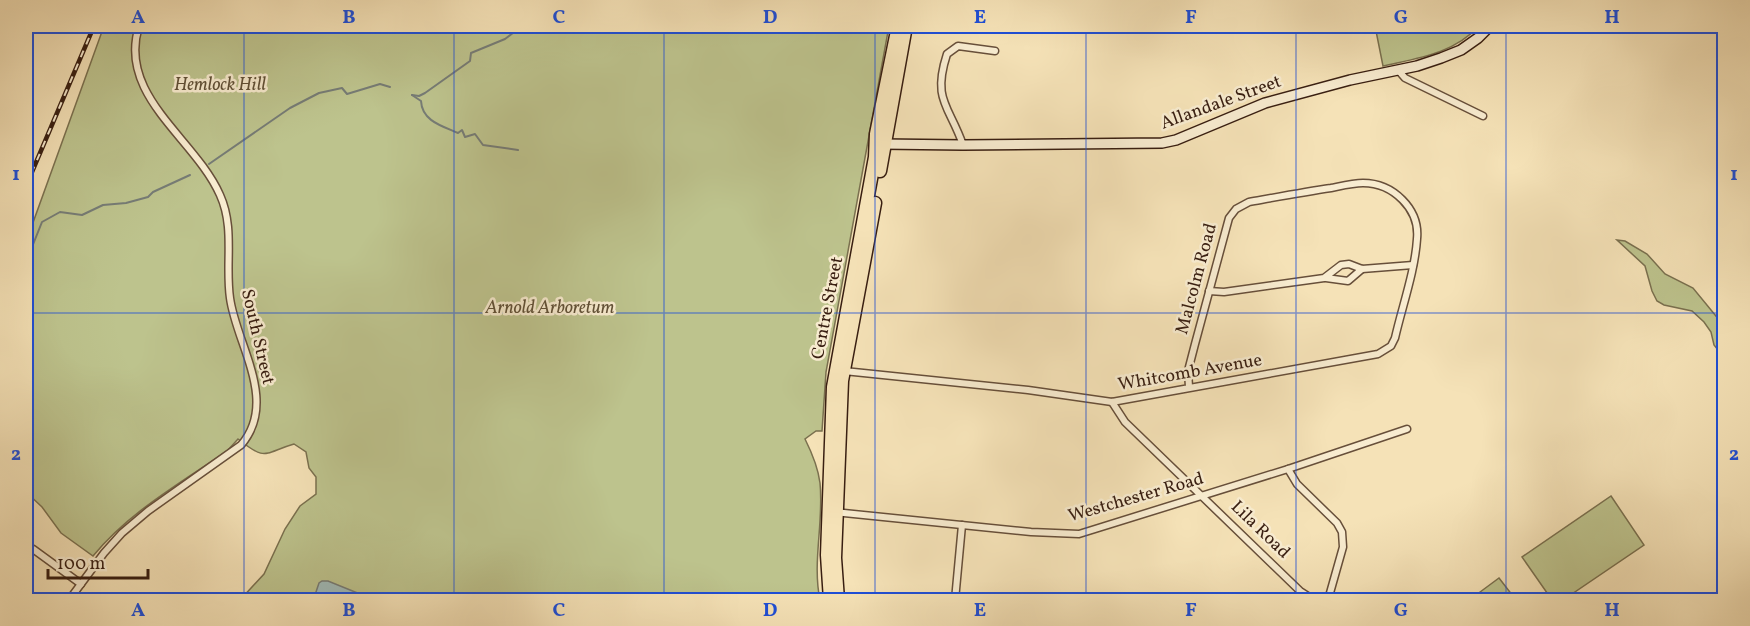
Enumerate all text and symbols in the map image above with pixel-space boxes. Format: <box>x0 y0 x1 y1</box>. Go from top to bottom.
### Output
text: A <box>131 4 145 32</box>
text: B <box>342 4 356 32</box>
text: C <box>553 4 566 32</box>
text: D <box>763 4 777 32</box>
text: E <box>974 4 986 32</box>
text: F <box>1185 4 1197 32</box>
text: G <box>1394 4 1408 32</box>
text: H <box>1604 4 1620 32</box>
street label: Allandale Street <box>1157 70 1285 136</box>
park label: Hemlock Hill <box>174 73 267 98</box>
text: 1 <box>12 161 20 189</box>
text: 1 <box>1730 161 1738 189</box>
street label: Malcolm Road <box>1170 221 1224 337</box>
street label: Centre Street <box>806 254 850 362</box>
street label: South Street <box>234 287 280 387</box>
park label: Arnold Arboretum <box>485 296 615 321</box>
street label: Whitcomb Avenue <box>1116 348 1264 398</box>
text: 2 <box>11 441 21 469</box>
text: 2 <box>1729 441 1739 469</box>
street label: Westchester Road <box>1065 467 1207 529</box>
street label: Lila Road <box>1225 495 1295 565</box>
scale bar <box>48 542 148 580</box>
text: 100 m <box>57 552 106 577</box>
text: A <box>131 597 145 625</box>
text: B <box>342 597 356 625</box>
text: C <box>553 597 566 625</box>
text: D <box>763 597 777 625</box>
text: E <box>974 597 986 625</box>
text: F <box>1185 597 1197 625</box>
text: G <box>1394 597 1408 625</box>
text: H <box>1604 597 1620 625</box>

